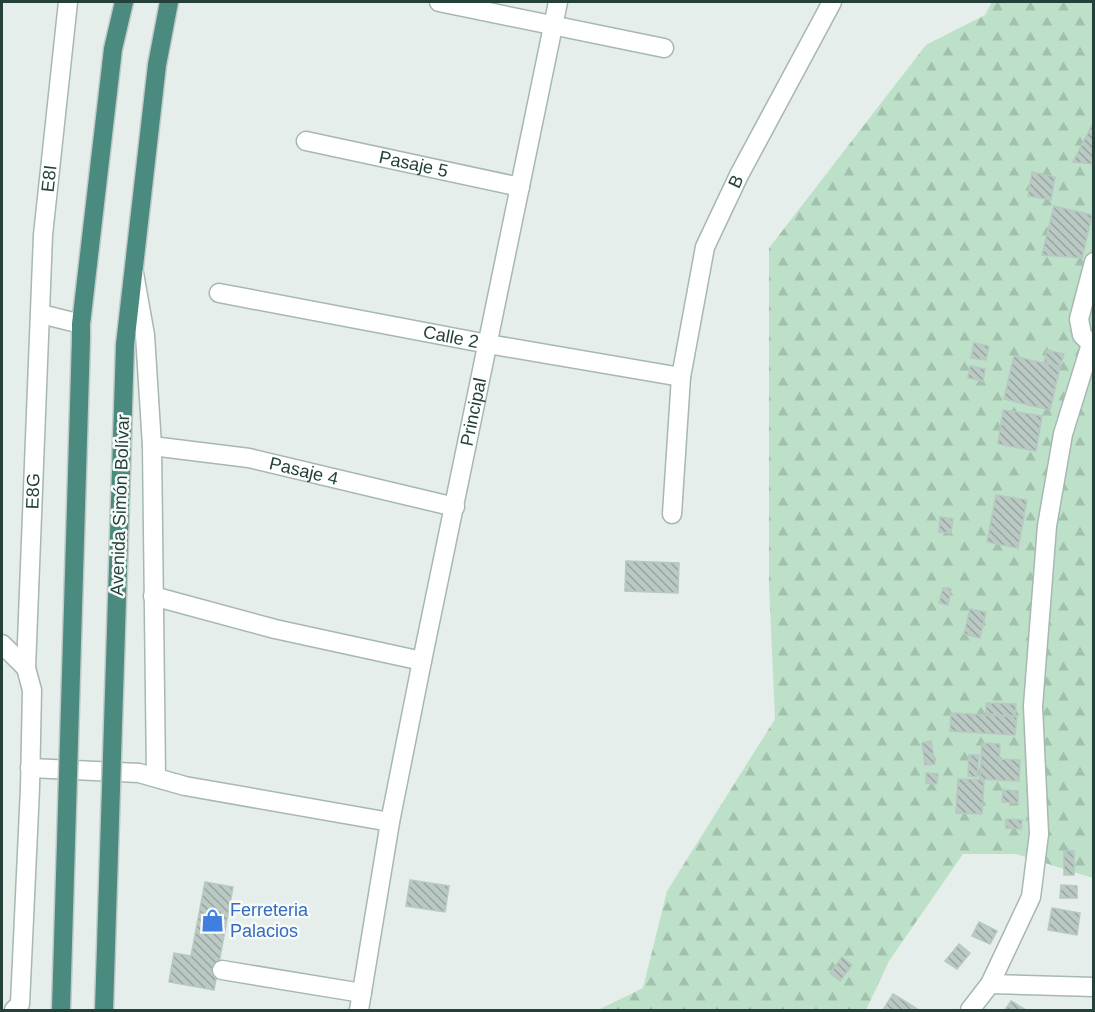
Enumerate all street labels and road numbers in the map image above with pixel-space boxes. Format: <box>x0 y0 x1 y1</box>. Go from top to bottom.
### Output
street label: Pasaje 5 <box>377 147 450 181</box>
street label: E8I <box>38 164 60 193</box>
street label: B <box>724 172 748 191</box>
street label: Calle 2 <box>421 322 480 352</box>
street label: Principal <box>457 376 490 448</box>
street label: Avenida Simón Bolívar <box>107 414 133 596</box>
street label: Pasaje 4 <box>267 453 340 489</box>
street label: E8G <box>22 473 44 510</box>

